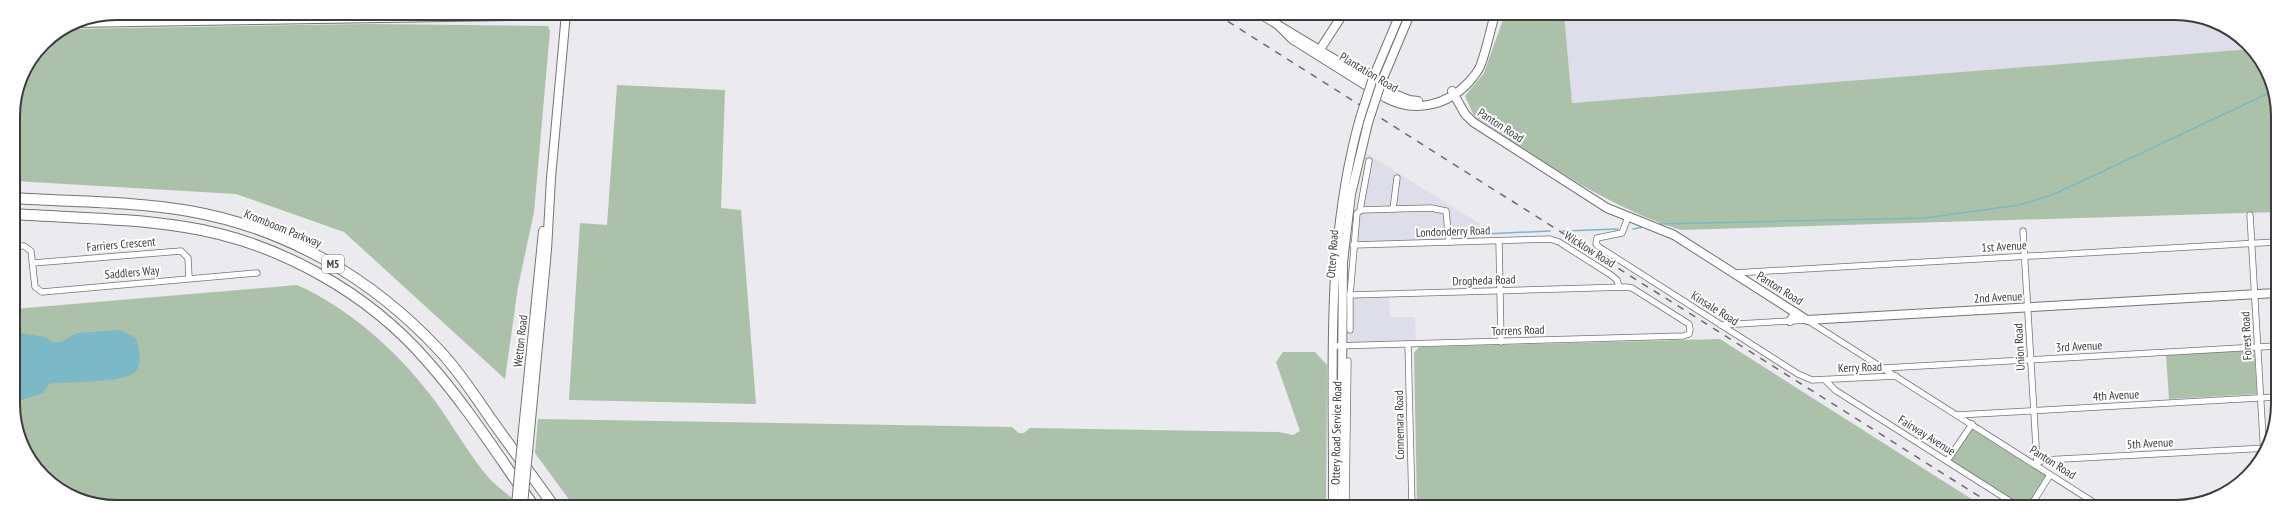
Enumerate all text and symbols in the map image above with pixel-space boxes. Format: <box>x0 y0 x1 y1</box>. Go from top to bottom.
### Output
street label: Plantation Road <box>1337 49 1401 95</box>
street label: Panton Road <box>1475 105 1527 145</box>
street label: Kromboom Parkway <box>242 206 324 251</box>
street label: Londonderry Road <box>1416 222 1490 240</box>
street label: Wicklow Road <box>1562 227 1618 271</box>
street label: Ottery Road <box>1323 229 1341 279</box>
street label: Farriers Crescent <box>86 233 157 254</box>
street label: 1st Avenue <box>1981 237 2027 255</box>
road number: M5 <box>322 255 344 273</box>
street label: Saddlers Way <box>104 262 160 282</box>
street label: Panton Road <box>1754 268 1806 308</box>
street label: Drogheda Road <box>1452 271 1516 289</box>
street label: Kinsale Road <box>1688 287 1742 329</box>
street label: 2nd Avenue <box>1973 288 2023 306</box>
street label: Forest Road <box>2237 311 2255 361</box>
street label: Wetton Road <box>510 314 530 368</box>
street label: Torrens Road <box>1491 322 1545 338</box>
street label: Union Road <box>2010 323 2028 371</box>
street label: 3rd Avenue <box>2055 337 2103 355</box>
street label: Kerry Road <box>1838 359 1882 375</box>
street label: Ottery Road Service Road <box>1328 381 1344 485</box>
street label: 4th Avenue <box>2092 386 2140 404</box>
street label: Connemara Road <box>1391 390 1407 460</box>
street label: Fairway Avenue <box>1896 412 1958 458</box>
street label: 5th Avenue <box>2126 434 2174 452</box>
street label: Panton Road <box>2027 442 2079 482</box>

